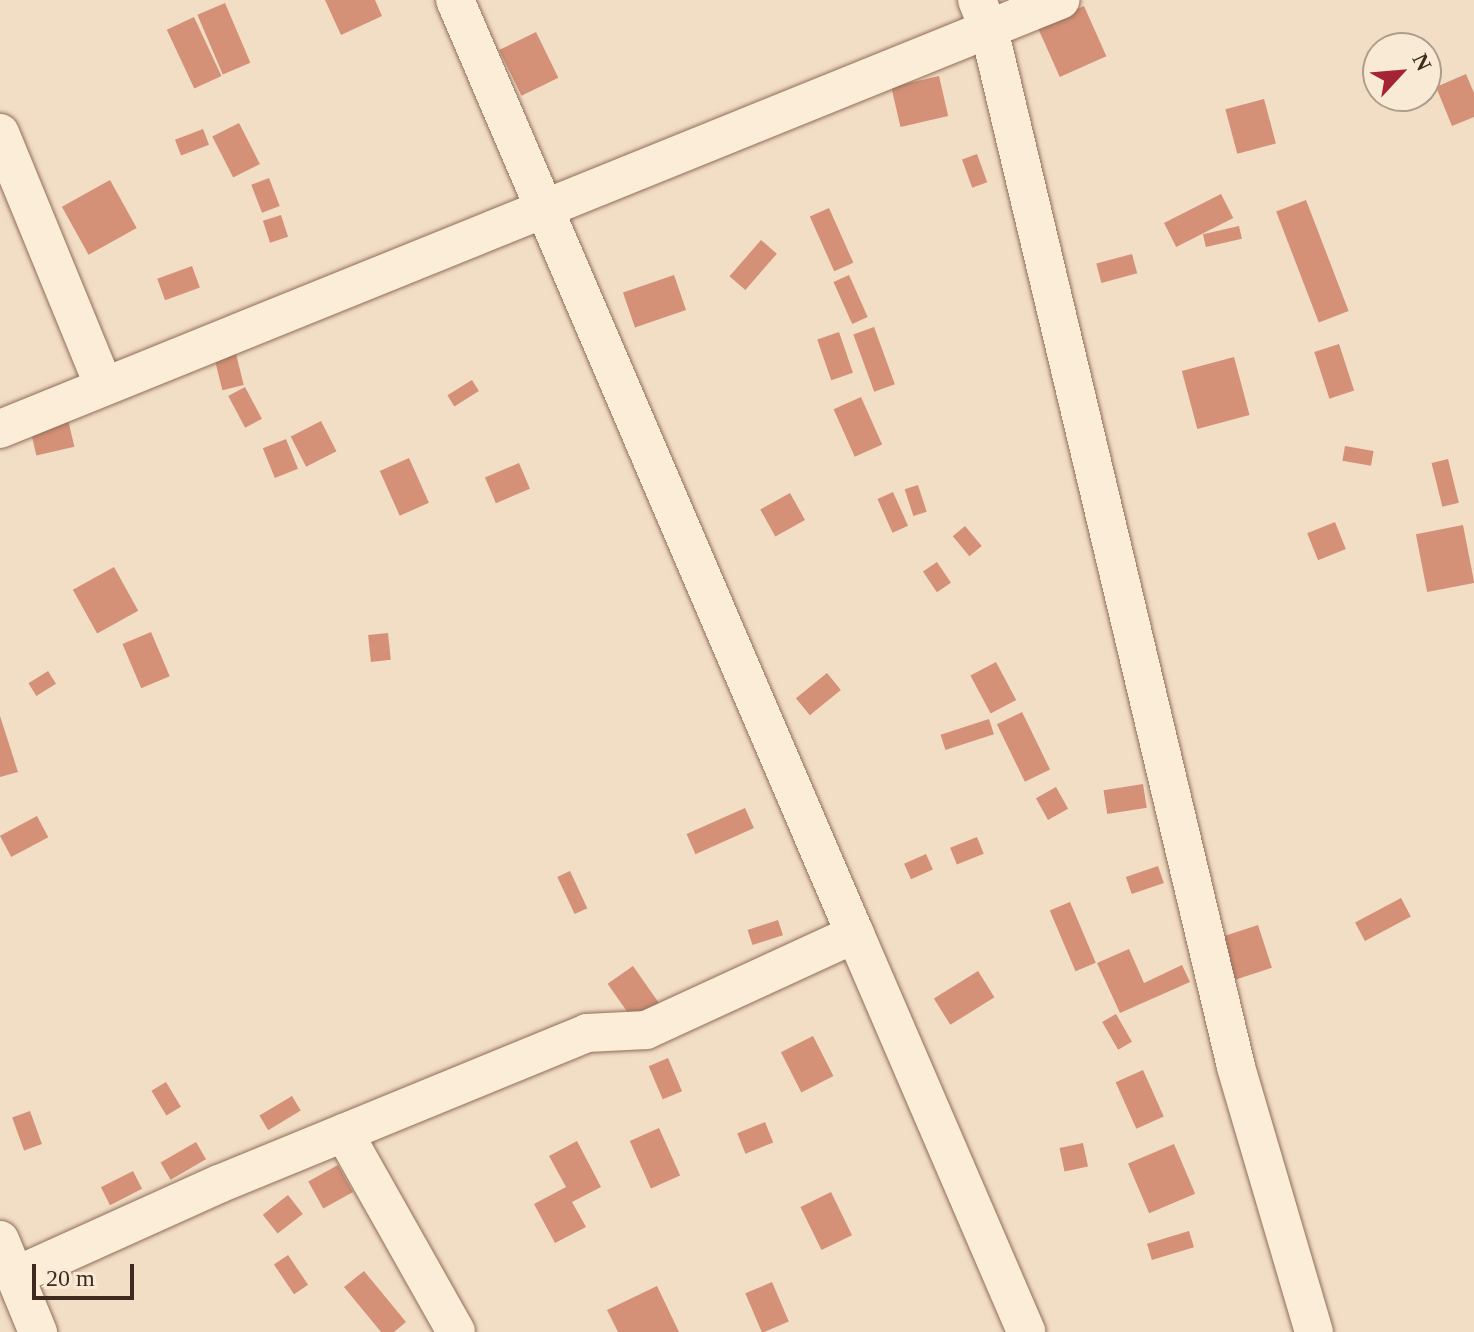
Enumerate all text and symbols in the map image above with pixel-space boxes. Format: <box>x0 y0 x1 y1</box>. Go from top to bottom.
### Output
north arrow <box>1362 32 1442 112</box>
text: N <box>1408 50 1437 75</box>
scale bar <box>36 1248 138 1298</box>
text: 20 m <box>46 1265 95 1291</box>

